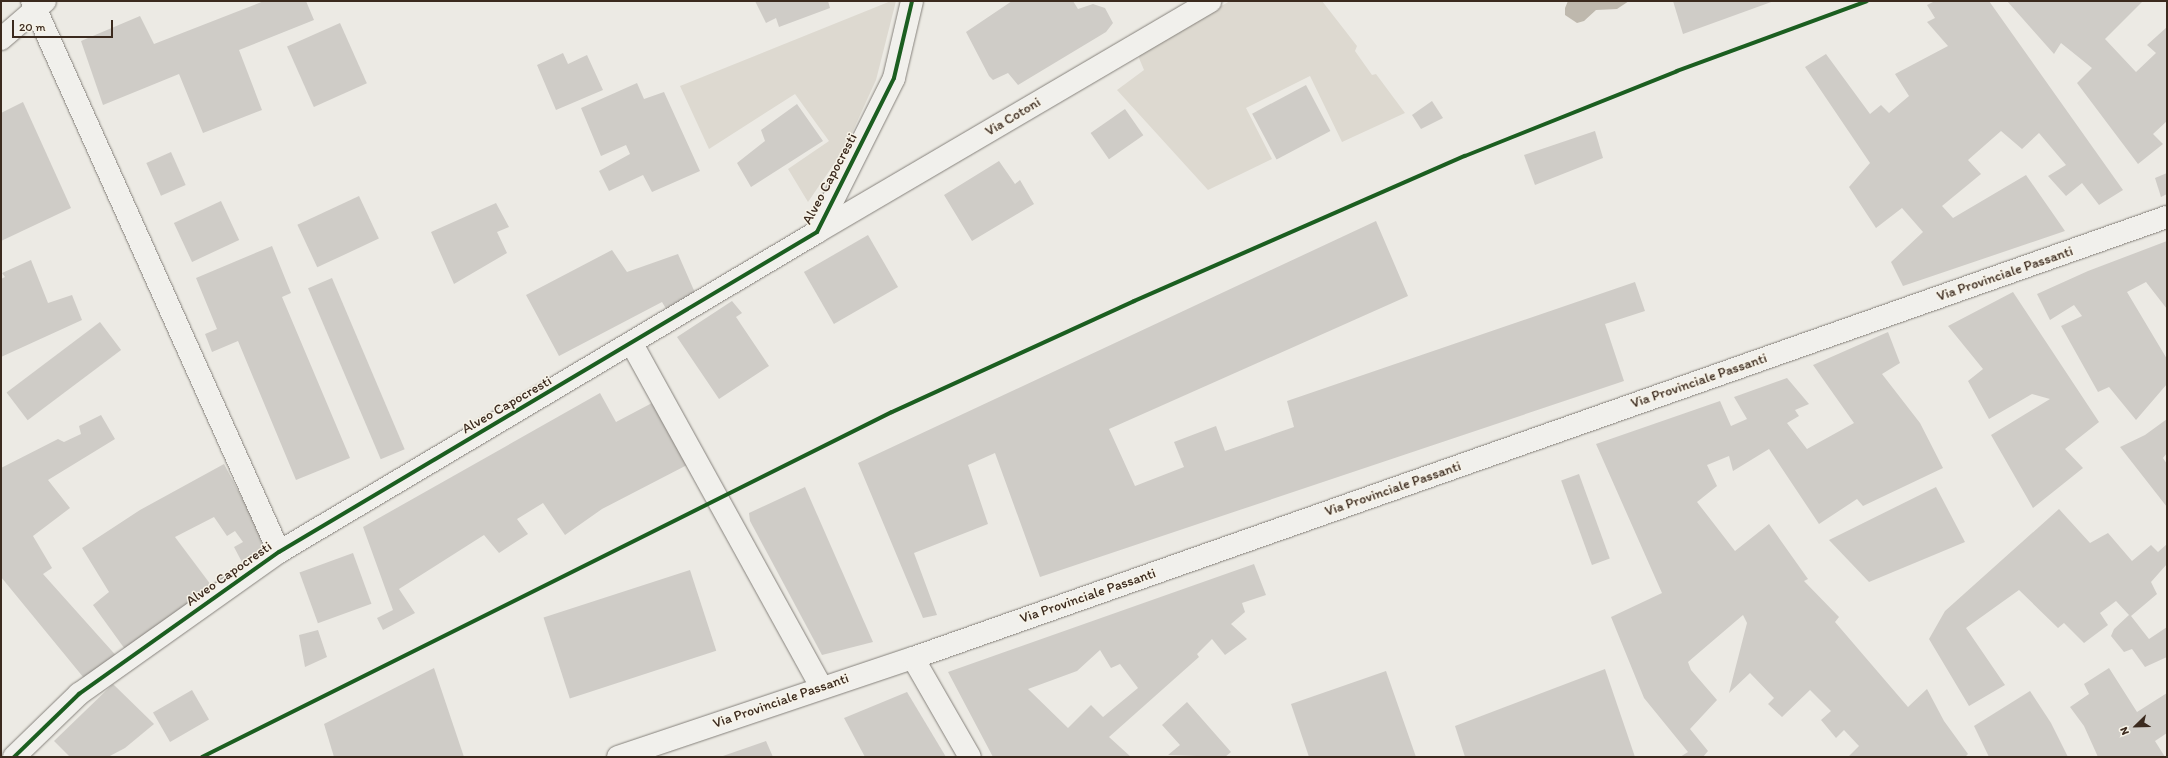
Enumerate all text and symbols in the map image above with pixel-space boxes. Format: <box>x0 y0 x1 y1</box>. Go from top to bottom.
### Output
scale bar <box>14 12 115 38</box>
text: 20 m <box>19 20 46 34</box>
street label: Via Cotoni <box>982 94 1044 140</box>
street label: Alveo Capocresti <box>799 131 861 227</box>
street label: Via Provinciale Passanti <box>1935 243 2075 305</box>
street label: Via Provinciale Passanti <box>1629 350 1769 412</box>
street label: Alveo Capocresti <box>459 373 555 437</box>
street label: Via Provinciale Passanti <box>1323 458 1463 520</box>
street label: Alveo Capocresti <box>183 538 275 610</box>
street label: Via Provinciale Passanti <box>1018 565 1158 627</box>
street label: Via Provinciale Passanti <box>711 670 851 732</box>
north arrow <box>2116 706 2156 746</box>
text: N <box>2117 725 2132 737</box>

